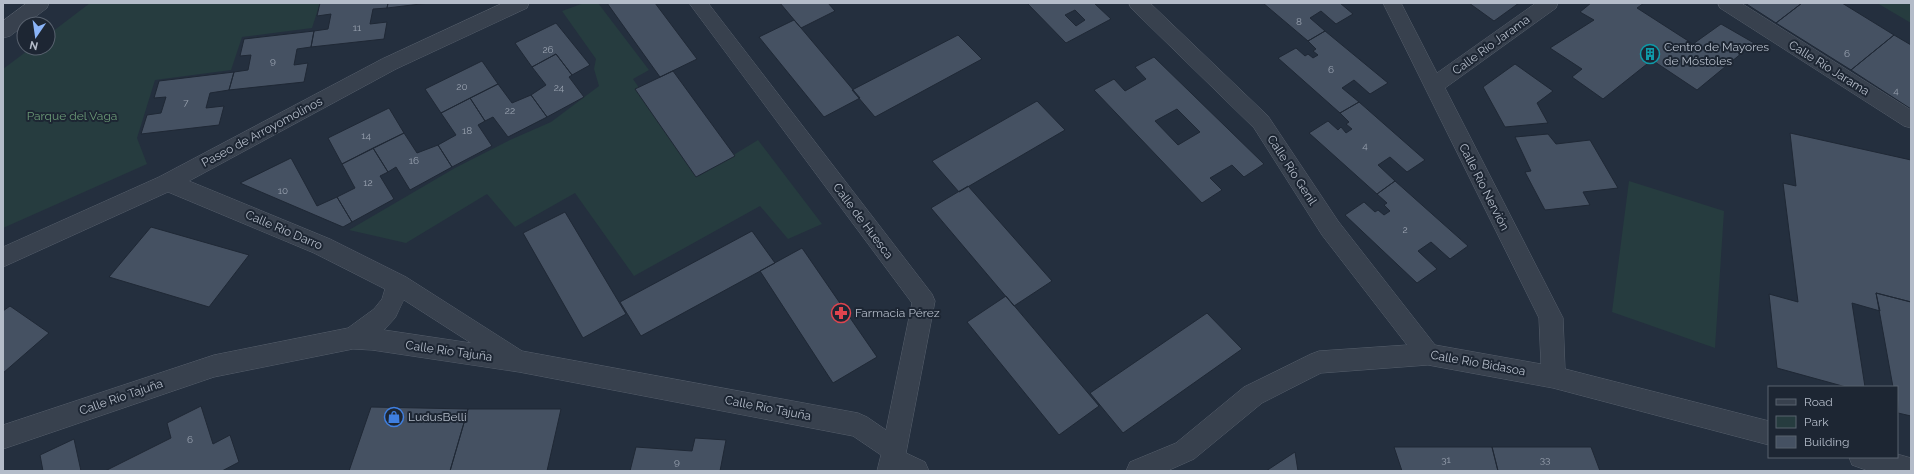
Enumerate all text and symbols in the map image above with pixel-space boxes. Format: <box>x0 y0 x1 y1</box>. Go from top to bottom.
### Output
street label: Calle Río Jarama <box>1450 12 1532 78</box>
north arrow <box>16 16 56 56</box>
house number: 8 <box>1296 16 1302 27</box>
house number: 11 <box>353 22 362 33</box>
text: N <box>28 38 39 53</box>
street label: Calle Río Jarama <box>1786 38 1872 98</box>
place label: Centro de Mayores de Móstoles <box>1664 40 1769 68</box>
building icon: Centro de Mayores de Móstoles <box>1639 43 1661 65</box>
house number: 26 <box>542 44 554 55</box>
house number: 6 <box>1844 48 1850 59</box>
house number: 9 <box>270 55 276 66</box>
house number: 6 <box>1328 64 1334 75</box>
house number: 20 <box>456 81 468 92</box>
house number: 24 <box>554 82 565 93</box>
house number: 4 <box>1893 85 1899 96</box>
street label: Paseo de Arroyomolinos <box>199 94 325 170</box>
house number: 7 <box>183 97 189 108</box>
house number: 22 <box>505 105 515 116</box>
park label: Parque del Vaga <box>27 109 117 123</box>
house number: 18 <box>462 125 472 136</box>
house number: 14 <box>361 130 371 141</box>
street label: Calle Río Genil <box>1264 132 1320 208</box>
house number: 4 <box>1362 140 1368 151</box>
street label: Calle Río Nervión <box>1456 141 1512 233</box>
house number: 16 <box>409 155 419 166</box>
house number: 12 <box>363 177 373 188</box>
street label: Calle de Huesca <box>830 180 896 262</box>
house number: 10 <box>278 185 288 196</box>
street label: Calle Río Darro <box>243 207 325 253</box>
house number: 2 <box>1402 224 1408 235</box>
pharmacy icon: Farmacia Pérez <box>830 302 852 324</box>
place label: Farmacia Pérez <box>855 306 940 320</box>
street label: Calle Río Tajuña <box>405 338 493 364</box>
street label: Calle Río Bidasoa <box>1429 348 1527 378</box>
street label: Calle Río Tajuña <box>77 376 165 418</box>
legend <box>1768 386 1898 458</box>
street label: Calle Río Tajuña <box>724 393 812 423</box>
text: Road <box>1804 395 1833 409</box>
shop icon: LudusBelli <box>383 406 405 428</box>
place label: LudusBelli <box>408 410 467 424</box>
text: Park <box>1804 415 1829 429</box>
house number: 6 <box>187 434 193 445</box>
text: Building <box>1804 435 1850 449</box>
house number: 31 <box>1441 454 1452 465</box>
house number: 33 <box>1540 454 1550 465</box>
house number: 9 <box>674 456 680 467</box>

